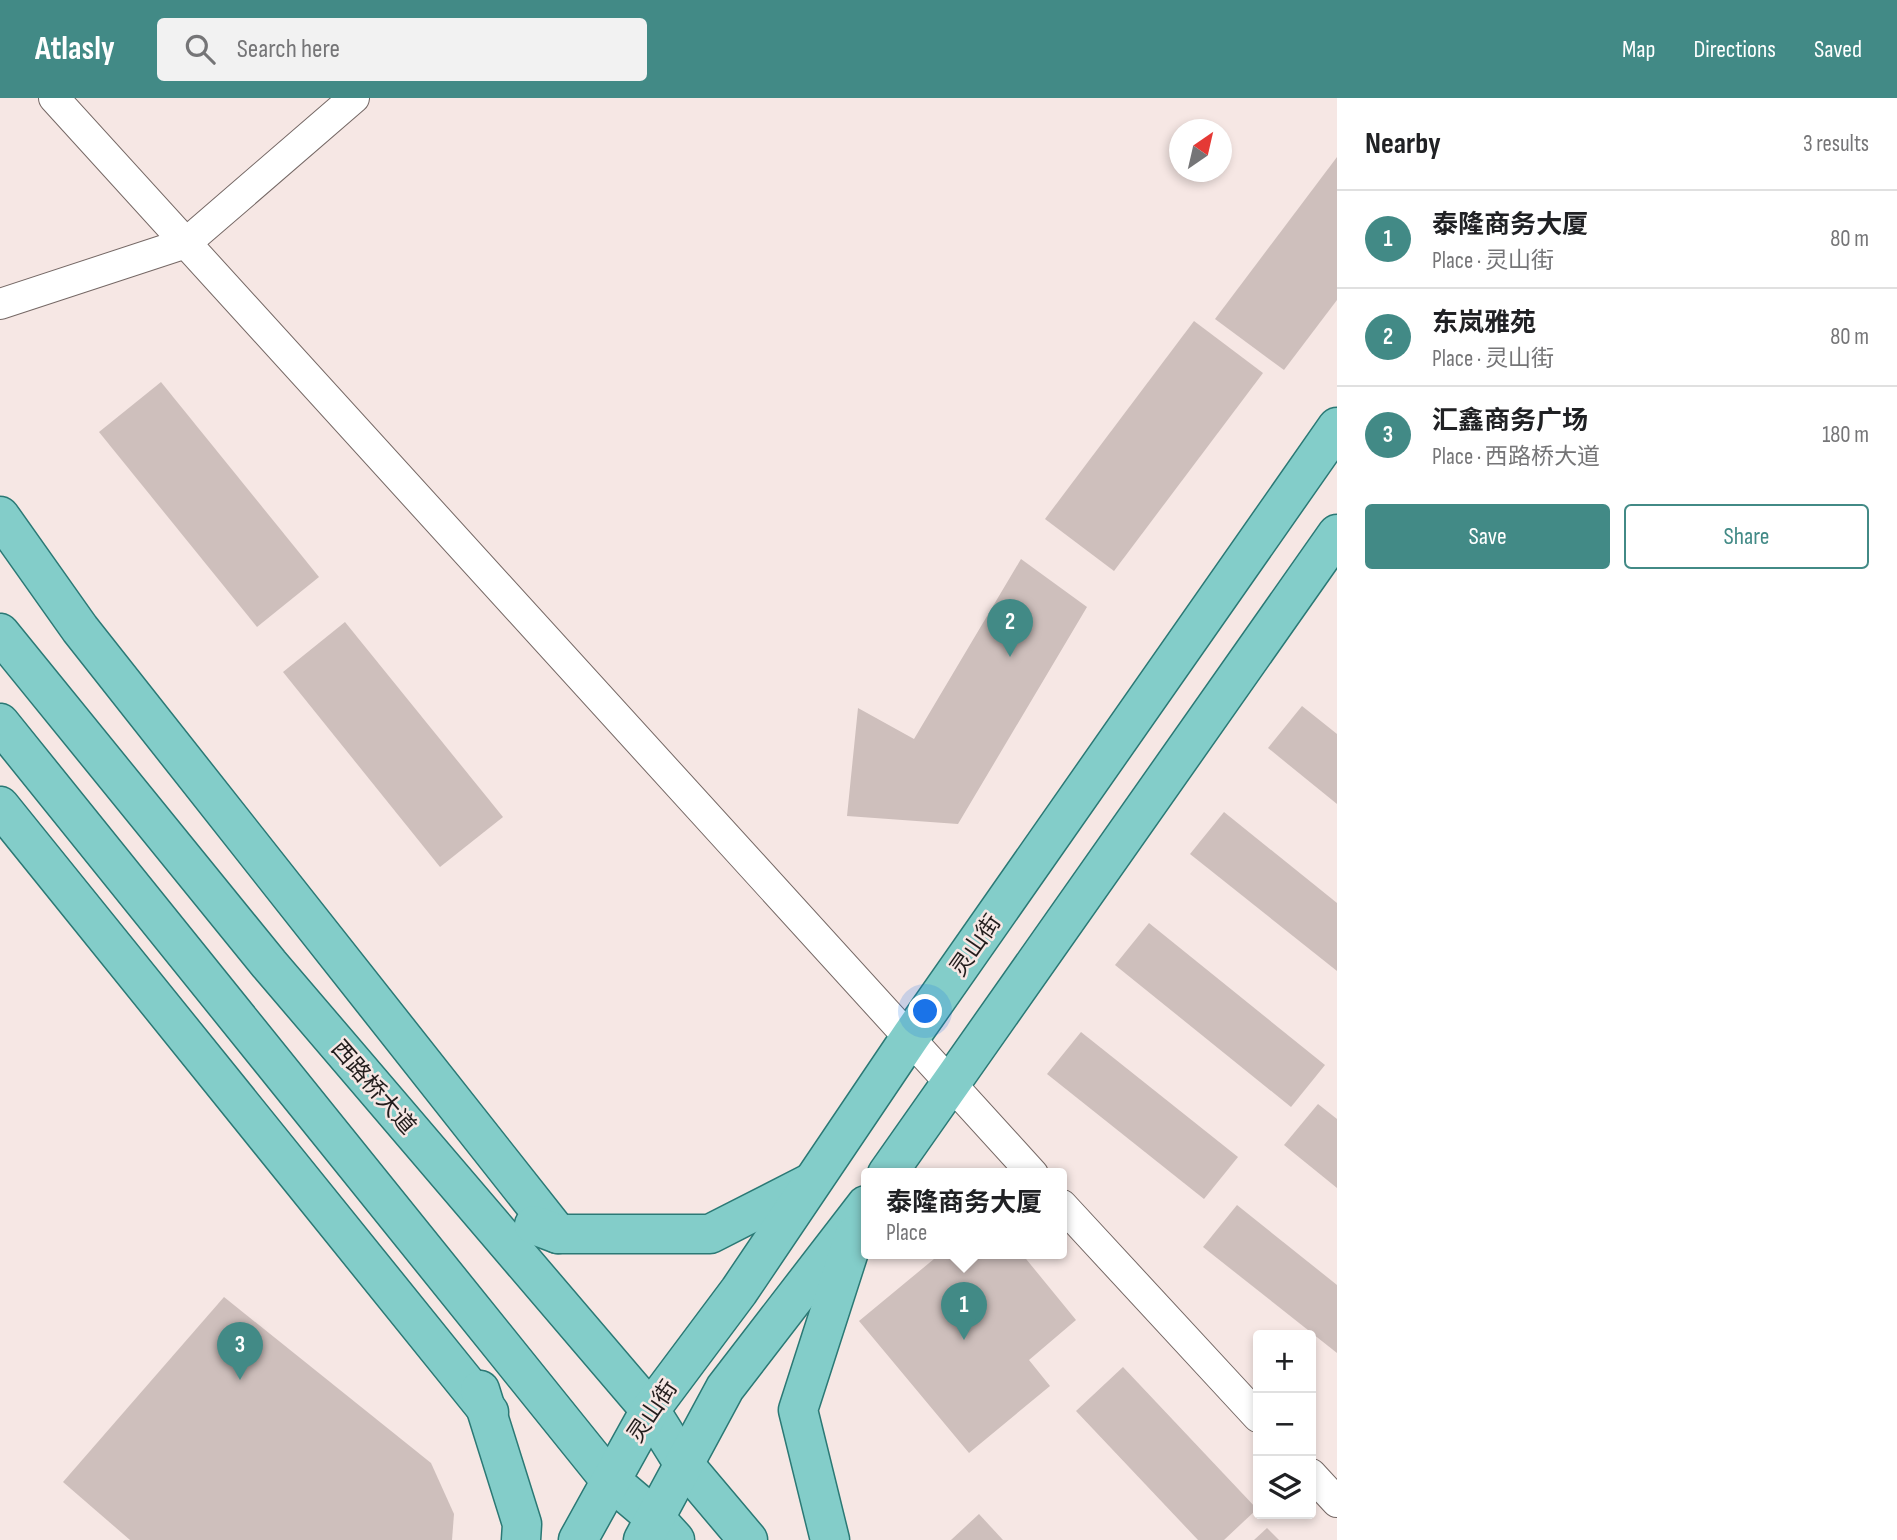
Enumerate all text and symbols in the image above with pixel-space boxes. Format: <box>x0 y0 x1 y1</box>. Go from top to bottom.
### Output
search box <box>157 18 647 81</box>
text: Atlasly <box>35 29 115 69</box>
icon: search <box>181 30 219 68</box>
text: Search here <box>237 34 340 65</box>
text: Map <box>1622 35 1655 64</box>
text: Directions <box>1693 35 1776 64</box>
text: Saved <box>1814 35 1862 64</box>
north arrow <box>1169 119 1232 182</box>
text: Nearby <box>1365 126 1441 162</box>
text: 3 results <box>1803 130 1869 158</box>
text: 泰隆商务大厦 <box>1432 210 1588 241</box>
text: 1 <box>1383 225 1393 253</box>
text: 80 m <box>1830 225 1869 253</box>
text: Place · 灵山街 <box>1432 247 1554 275</box>
text: 东岚雅苑 <box>1432 308 1536 339</box>
text: 2 <box>1383 323 1393 351</box>
text: 80 m <box>1830 323 1869 351</box>
text: Place · 灵山街 <box>1432 345 1554 373</box>
text: 汇鑫商务广场 <box>1432 406 1588 437</box>
text: 3 <box>1383 421 1393 449</box>
text: 180 m <box>1822 421 1869 449</box>
text: Place · 西路桥大道 <box>1432 443 1600 471</box>
button: Save <box>1365 504 1610 569</box>
button: Share <box>1624 504 1869 569</box>
pin: 2 <box>987 599 1033 657</box>
street label: 灵山街 <box>945 909 1007 982</box>
your location <box>908 994 942 1028</box>
street label: 西路桥大道 <box>325 1035 422 1140</box>
popup <box>861 1168 1067 1259</box>
text: 泰隆商务大厦 <box>886 1188 1042 1219</box>
text: Place <box>886 1219 927 1247</box>
pin: 1 <box>941 1282 987 1340</box>
pin: 3 <box>217 1322 263 1380</box>
map controls <box>1253 1330 1316 1519</box>
button: + <box>1253 1330 1316 1393</box>
street label: 灵山街 <box>622 1375 684 1448</box>
button: − <box>1253 1393 1316 1456</box>
button: layers <box>1253 1456 1316 1519</box>

